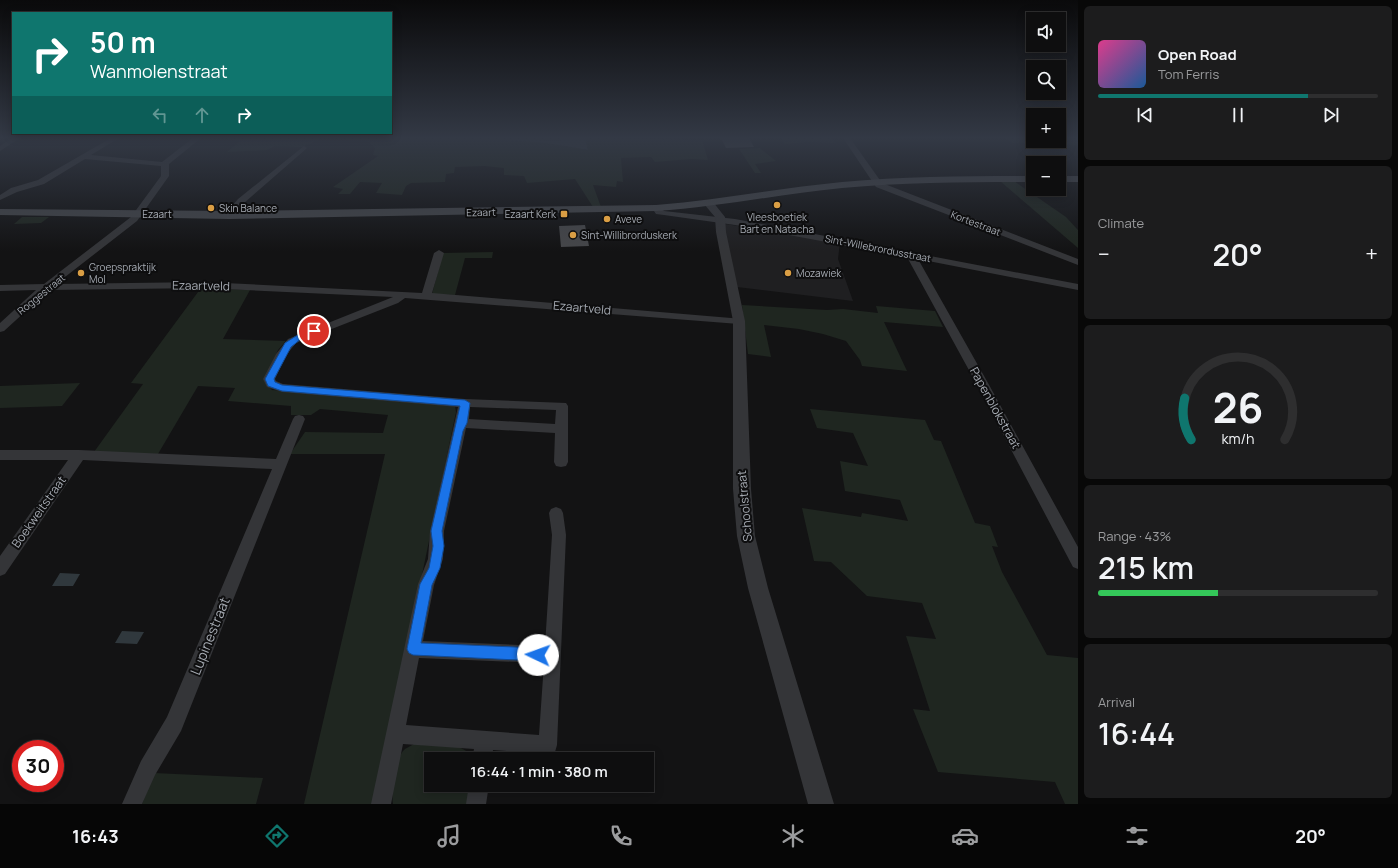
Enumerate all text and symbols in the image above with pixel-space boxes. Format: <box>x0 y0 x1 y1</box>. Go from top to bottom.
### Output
map controls <box>1026 12 1066 196</box>
button: sound <box>1026 12 1066 52</box>
text: 50 m <box>90 23 156 61</box>
icon: right <box>24 28 76 80</box>
text: Open Road <box>1158 44 1237 65</box>
text: Wanmolenstraat <box>90 59 228 83</box>
button: search <box>1026 60 1066 100</box>
text: Tom Ferris <box>1158 65 1219 83</box>
icon: left <box>149 104 171 126</box>
icon: ahead <box>191 104 213 126</box>
icon: right <box>233 104 255 126</box>
icon: previous <box>1134 104 1156 126</box>
icon: pause <box>1227 104 1249 126</box>
icon: next <box>1320 104 1342 126</box>
button: + <box>1026 108 1066 148</box>
button: − <box>1026 156 1066 196</box>
marker: Vleesboetiek Bart en Natacha <box>772 200 782 210</box>
place label: Skin Balance <box>219 201 277 215</box>
marker: Skin Balance <box>206 203 216 213</box>
street label: Ezaart <box>466 205 496 219</box>
street label: Ezaart <box>142 207 172 221</box>
place label: Ezaart Kerk <box>505 207 557 221</box>
street label: Kortestraat <box>949 207 1003 239</box>
marker: Ezaart Kerk <box>559 209 569 219</box>
place label: Vleesboetiek Bart en Natacha <box>740 210 814 236</box>
place label: Aveve <box>615 212 642 226</box>
marker: Aveve <box>602 214 612 224</box>
text: Climate <box>1098 214 1144 232</box>
place label: Sint-Willibrorduskerk <box>581 228 678 242</box>
marker: Sint-Willibrorduskerk <box>568 230 578 240</box>
street label: Sint-Willebrordusstraat <box>824 231 932 265</box>
text: 20° <box>1212 234 1263 275</box>
text: − <box>1098 239 1110 269</box>
text: + <box>1365 239 1378 269</box>
place label: Groepspraktijk Mol <box>89 260 157 286</box>
place label: Mozawiek <box>796 266 842 280</box>
marker: Groepspraktijk Mol <box>76 268 86 278</box>
marker: Mozawiek <box>783 268 793 278</box>
street label: Roggestraat <box>14 270 68 318</box>
street label: Ezaartveld <box>172 276 230 295</box>
street label: Ezaartveld <box>552 297 612 319</box>
pin <box>297 314 331 348</box>
icon: arrive <box>303 320 325 342</box>
street label: Papenblokstraat <box>966 364 1025 452</box>
text: 26 <box>1213 379 1263 435</box>
text: km/h <box>1221 429 1255 448</box>
street label: Schoolstraat <box>733 469 756 542</box>
street label: Boekweitstraat <box>7 472 70 551</box>
text: Range · 43% <box>1098 527 1171 545</box>
text: 215 km <box>1098 547 1194 588</box>
street label: Lupinestraat <box>185 594 234 678</box>
position arrow <box>517 634 559 676</box>
text: Arrival <box>1098 693 1135 711</box>
text: 16:44 <box>1098 713 1175 754</box>
speed limit sign: 30 <box>12 740 64 792</box>
text: 16:44 · 1 min · 380 m <box>470 761 608 782</box>
icon: directions <box>263 822 291 850</box>
icon: music <box>435 822 463 850</box>
icon: phone <box>607 822 635 850</box>
icon: climate <box>779 822 807 850</box>
icon: car <box>951 822 979 850</box>
icon: filters <box>1123 822 1151 850</box>
text: 16:43 <box>72 824 119 848</box>
text: 20° <box>1295 824 1326 848</box>

